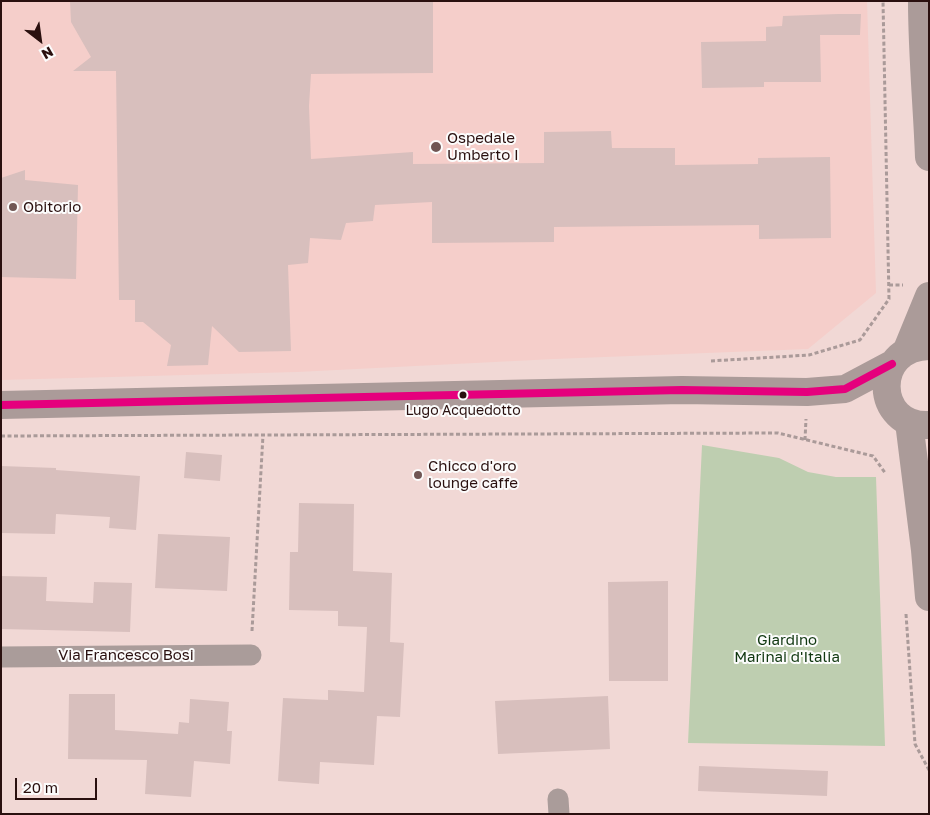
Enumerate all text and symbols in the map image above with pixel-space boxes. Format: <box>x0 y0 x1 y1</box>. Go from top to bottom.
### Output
north arrow <box>15 15 65 65</box>
text: N <box>39 43 57 63</box>
place label: Ospedale Umberto I <box>447 129 519 164</box>
marker: Ospedale Umberto I <box>429 140 443 154</box>
place label: Obitorio <box>23 198 81 216</box>
marker: Obitorio <box>7 201 19 213</box>
marker: Lugo Acquedotto <box>458 390 468 400</box>
place label: Lugo Acquedotto <box>405 403 521 419</box>
place label: Chicco d'oro lounge caffe <box>428 457 518 492</box>
marker: Chicco d'oro lounge caffe <box>412 469 424 481</box>
park label: Giardino Marinai d'Italia <box>734 631 840 666</box>
street label: Via Francesco Bosi <box>58 646 194 664</box>
scale bar <box>18 768 100 800</box>
text: 20 m <box>23 778 58 796</box>

